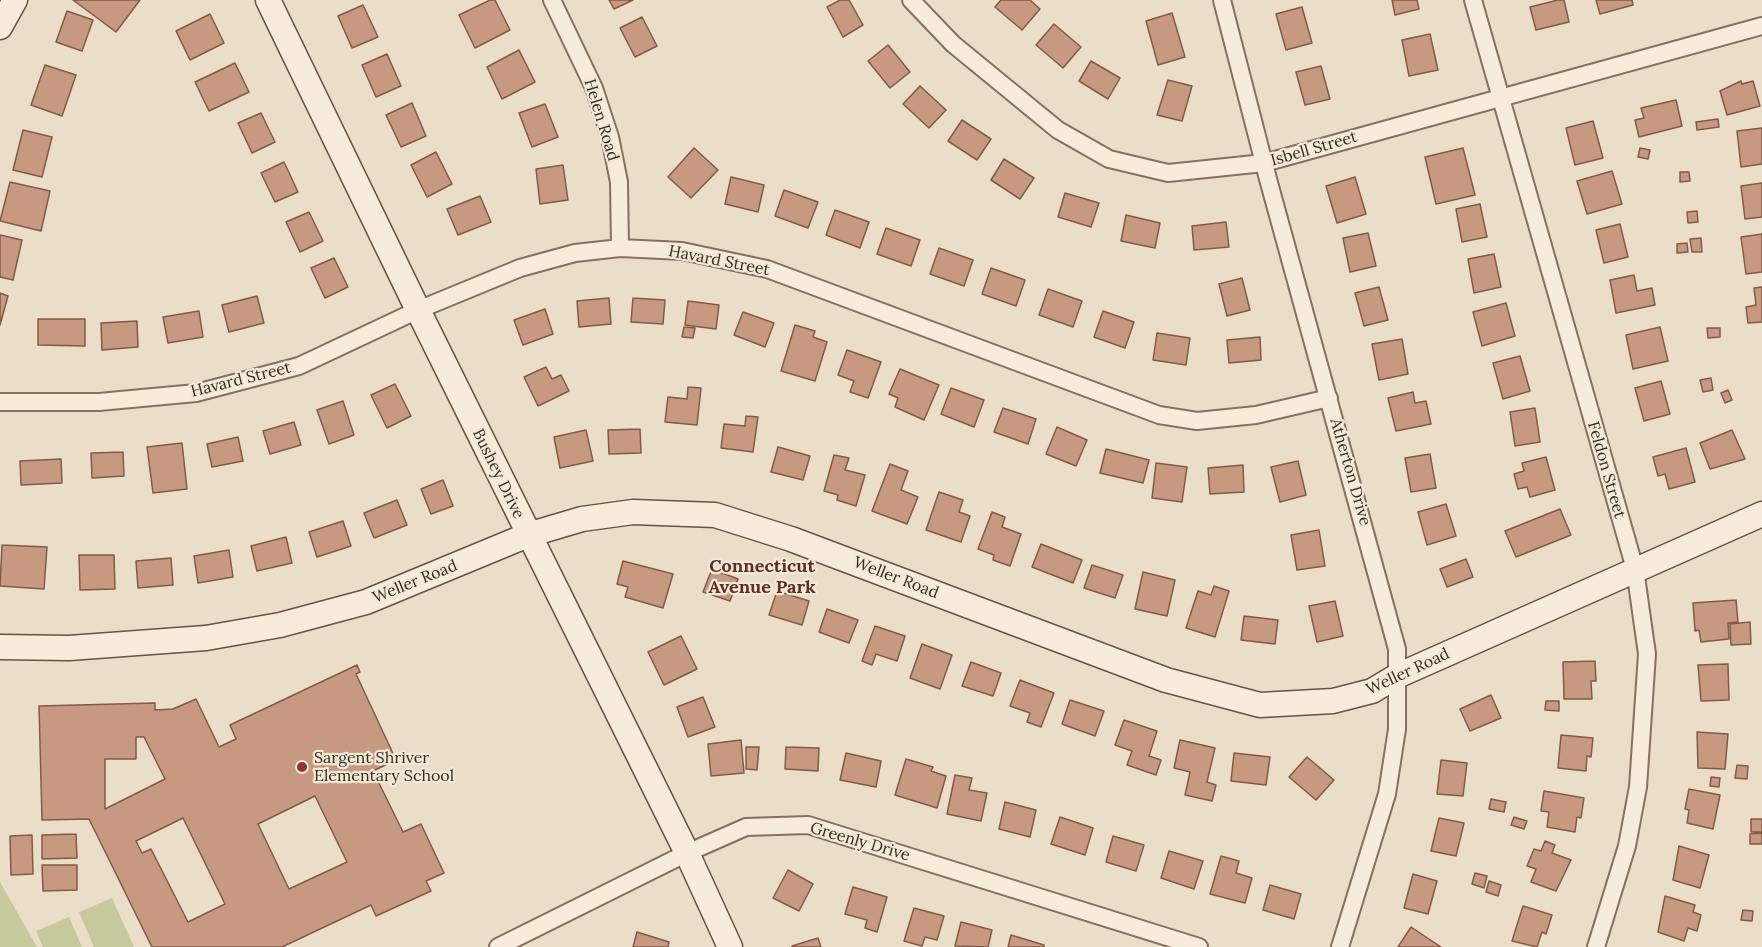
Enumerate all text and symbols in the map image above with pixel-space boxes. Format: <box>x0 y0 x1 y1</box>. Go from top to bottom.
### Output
street label: Helen Road <box>579 77 623 163</box>
street label: Isbell Street <box>1269 128 1359 170</box>
street label: Havard Street <box>667 242 771 280</box>
street label: Havard Street <box>189 358 293 402</box>
street label: Atherton Drive <box>1325 416 1375 528</box>
street label: Feldon Street <box>1583 419 1629 521</box>
street label: Bushey Drive <box>468 426 528 522</box>
street label: Weller Road <box>851 553 941 603</box>
street label: Weller Road <box>370 556 460 608</box>
district label: Connecticut Avenue Park <box>708 556 816 598</box>
street label: Weller Road <box>1363 644 1453 700</box>
place label: Sargent Shriver Elementary School <box>314 748 454 786</box>
marker: Sargent Shriver Elementary School <box>295 760 309 774</box>
street label: Greenly Drive <box>808 819 912 865</box>

